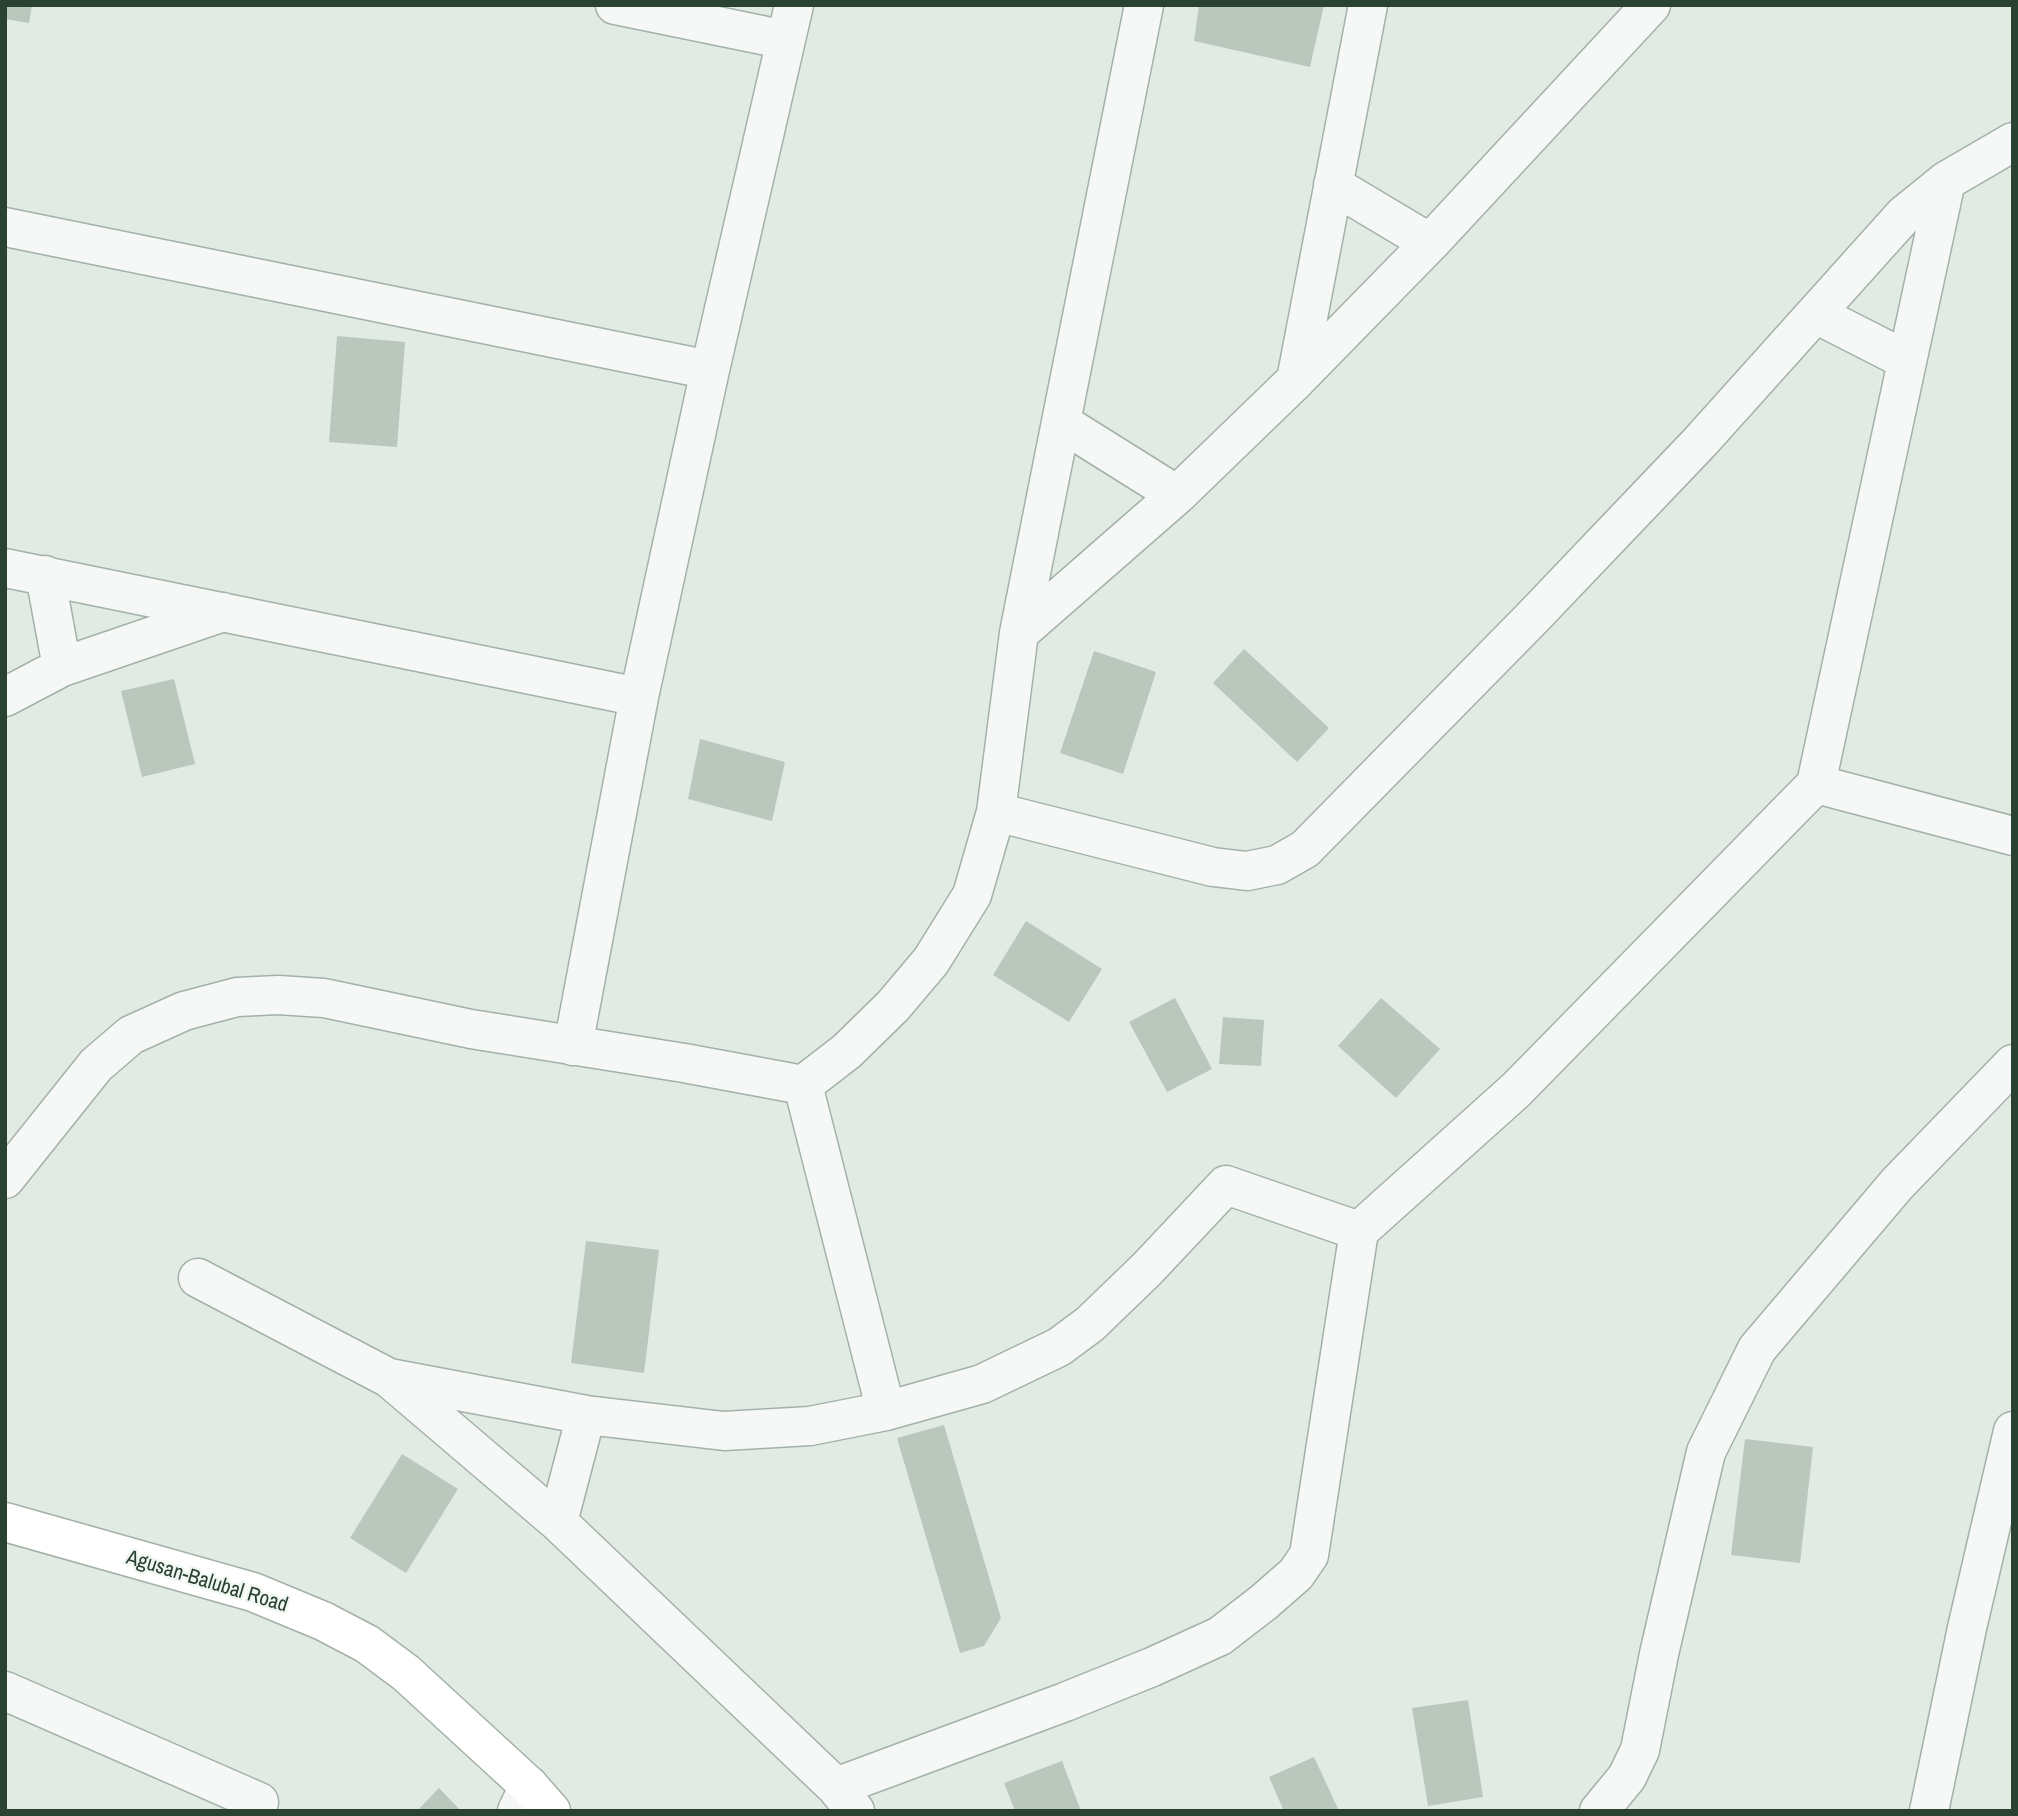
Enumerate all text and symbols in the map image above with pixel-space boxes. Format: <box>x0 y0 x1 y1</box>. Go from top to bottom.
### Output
street label: Agusan-Balubal Road <box>123 1545 291 1619</box>

